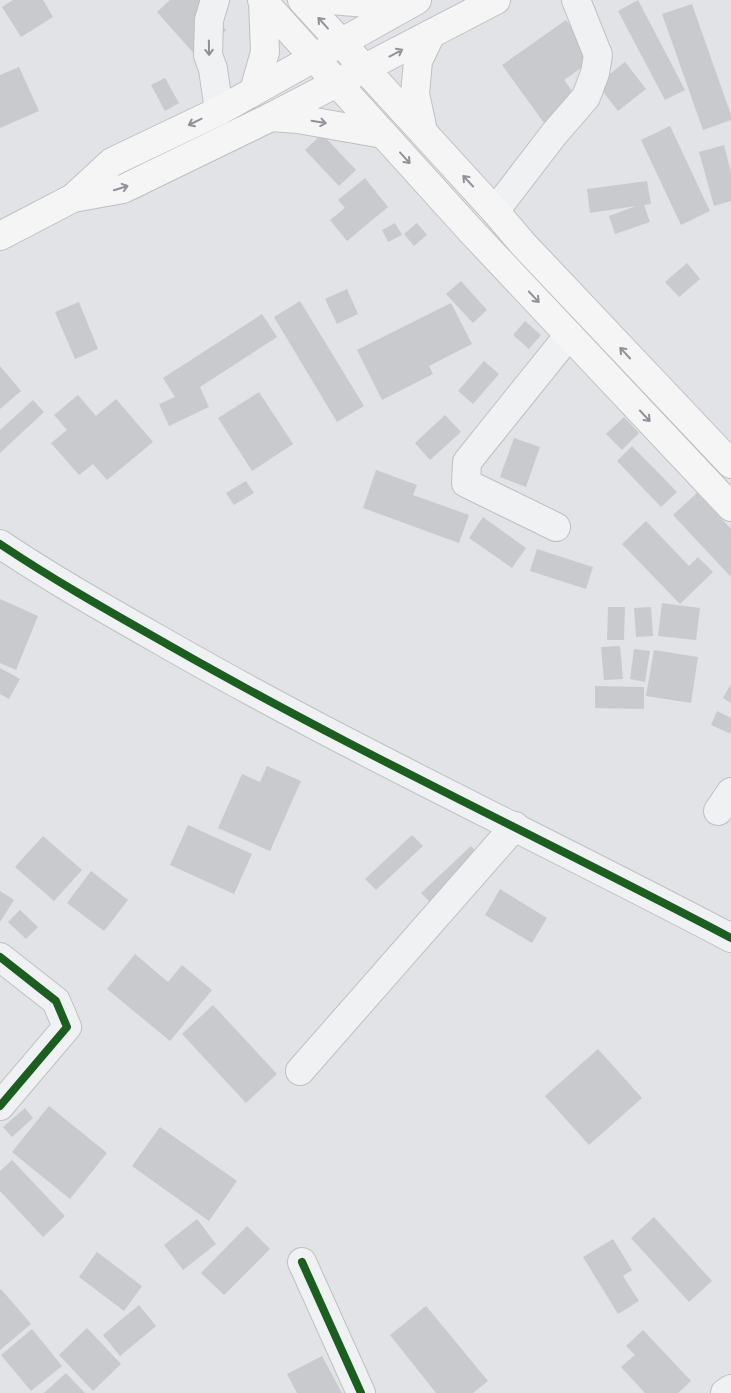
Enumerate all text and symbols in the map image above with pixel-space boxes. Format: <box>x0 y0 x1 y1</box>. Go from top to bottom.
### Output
one-way arrow <box>317 16 329 29</box>
one-way arrow <box>204 40 214 56</box>
one-way arrow <box>388 48 403 57</box>
one-way arrow <box>188 118 203 128</box>
one-way arrow <box>311 118 327 128</box>
one-way arrow <box>399 152 411 165</box>
one-way arrow <box>462 175 474 188</box>
one-way arrow <box>113 183 129 193</box>
one-way arrow <box>528 291 540 304</box>
one-way arrow <box>619 346 631 359</box>
one-way arrow <box>639 409 651 422</box>

